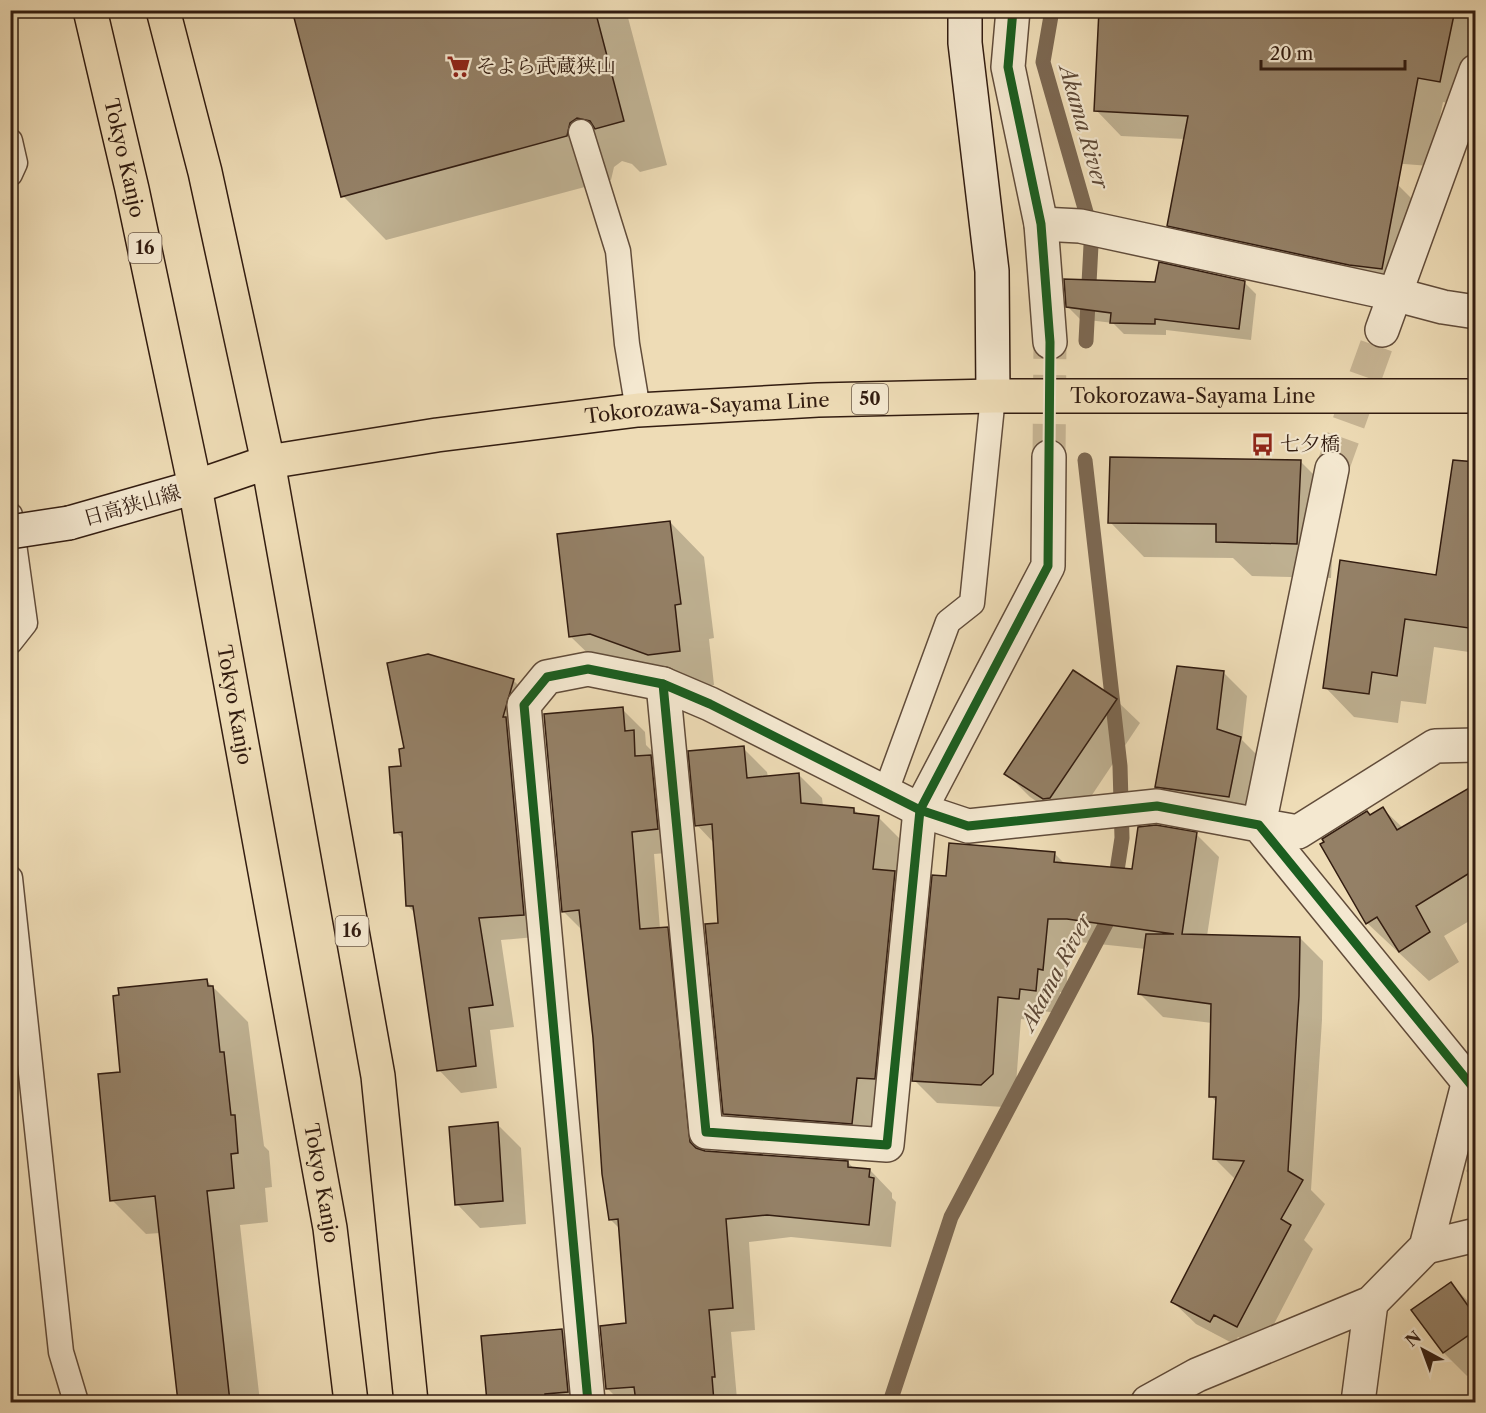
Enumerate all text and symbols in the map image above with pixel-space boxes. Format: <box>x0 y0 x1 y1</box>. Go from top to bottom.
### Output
scale bar <box>1261 33 1405 71</box>
text: 20 m <box>1270 43 1314 65</box>
supermarket icon: そよら武蔵狭山 <box>445 53 471 79</box>
place label: そよら武蔵狭山 <box>476 54 616 78</box>
water label: Akama River <box>1054 59 1114 193</box>
street label: Tokyo Kanjo <box>99 96 150 220</box>
road number: 16 <box>128 233 162 263</box>
road number: 50 <box>852 384 888 414</box>
street label: Tokorozawa-Sayama Line <box>1070 384 1315 408</box>
street label: Tokorozawa-Sayama Line <box>583 388 830 429</box>
bus stop icon: 七夕橋 <box>1249 431 1275 457</box>
place label: 七夕橋 <box>1280 432 1340 456</box>
street label: 日高狭山線 <box>81 480 183 530</box>
street label: Tokyo Kanjo <box>212 643 257 767</box>
water label: Akama River <box>1014 909 1098 1037</box>
road number: 16 <box>336 916 368 946</box>
street label: Tokyo Kanjo <box>299 1121 344 1244</box>
north arrow <box>1393 1320 1453 1380</box>
text: N <box>1401 1327 1425 1351</box>

